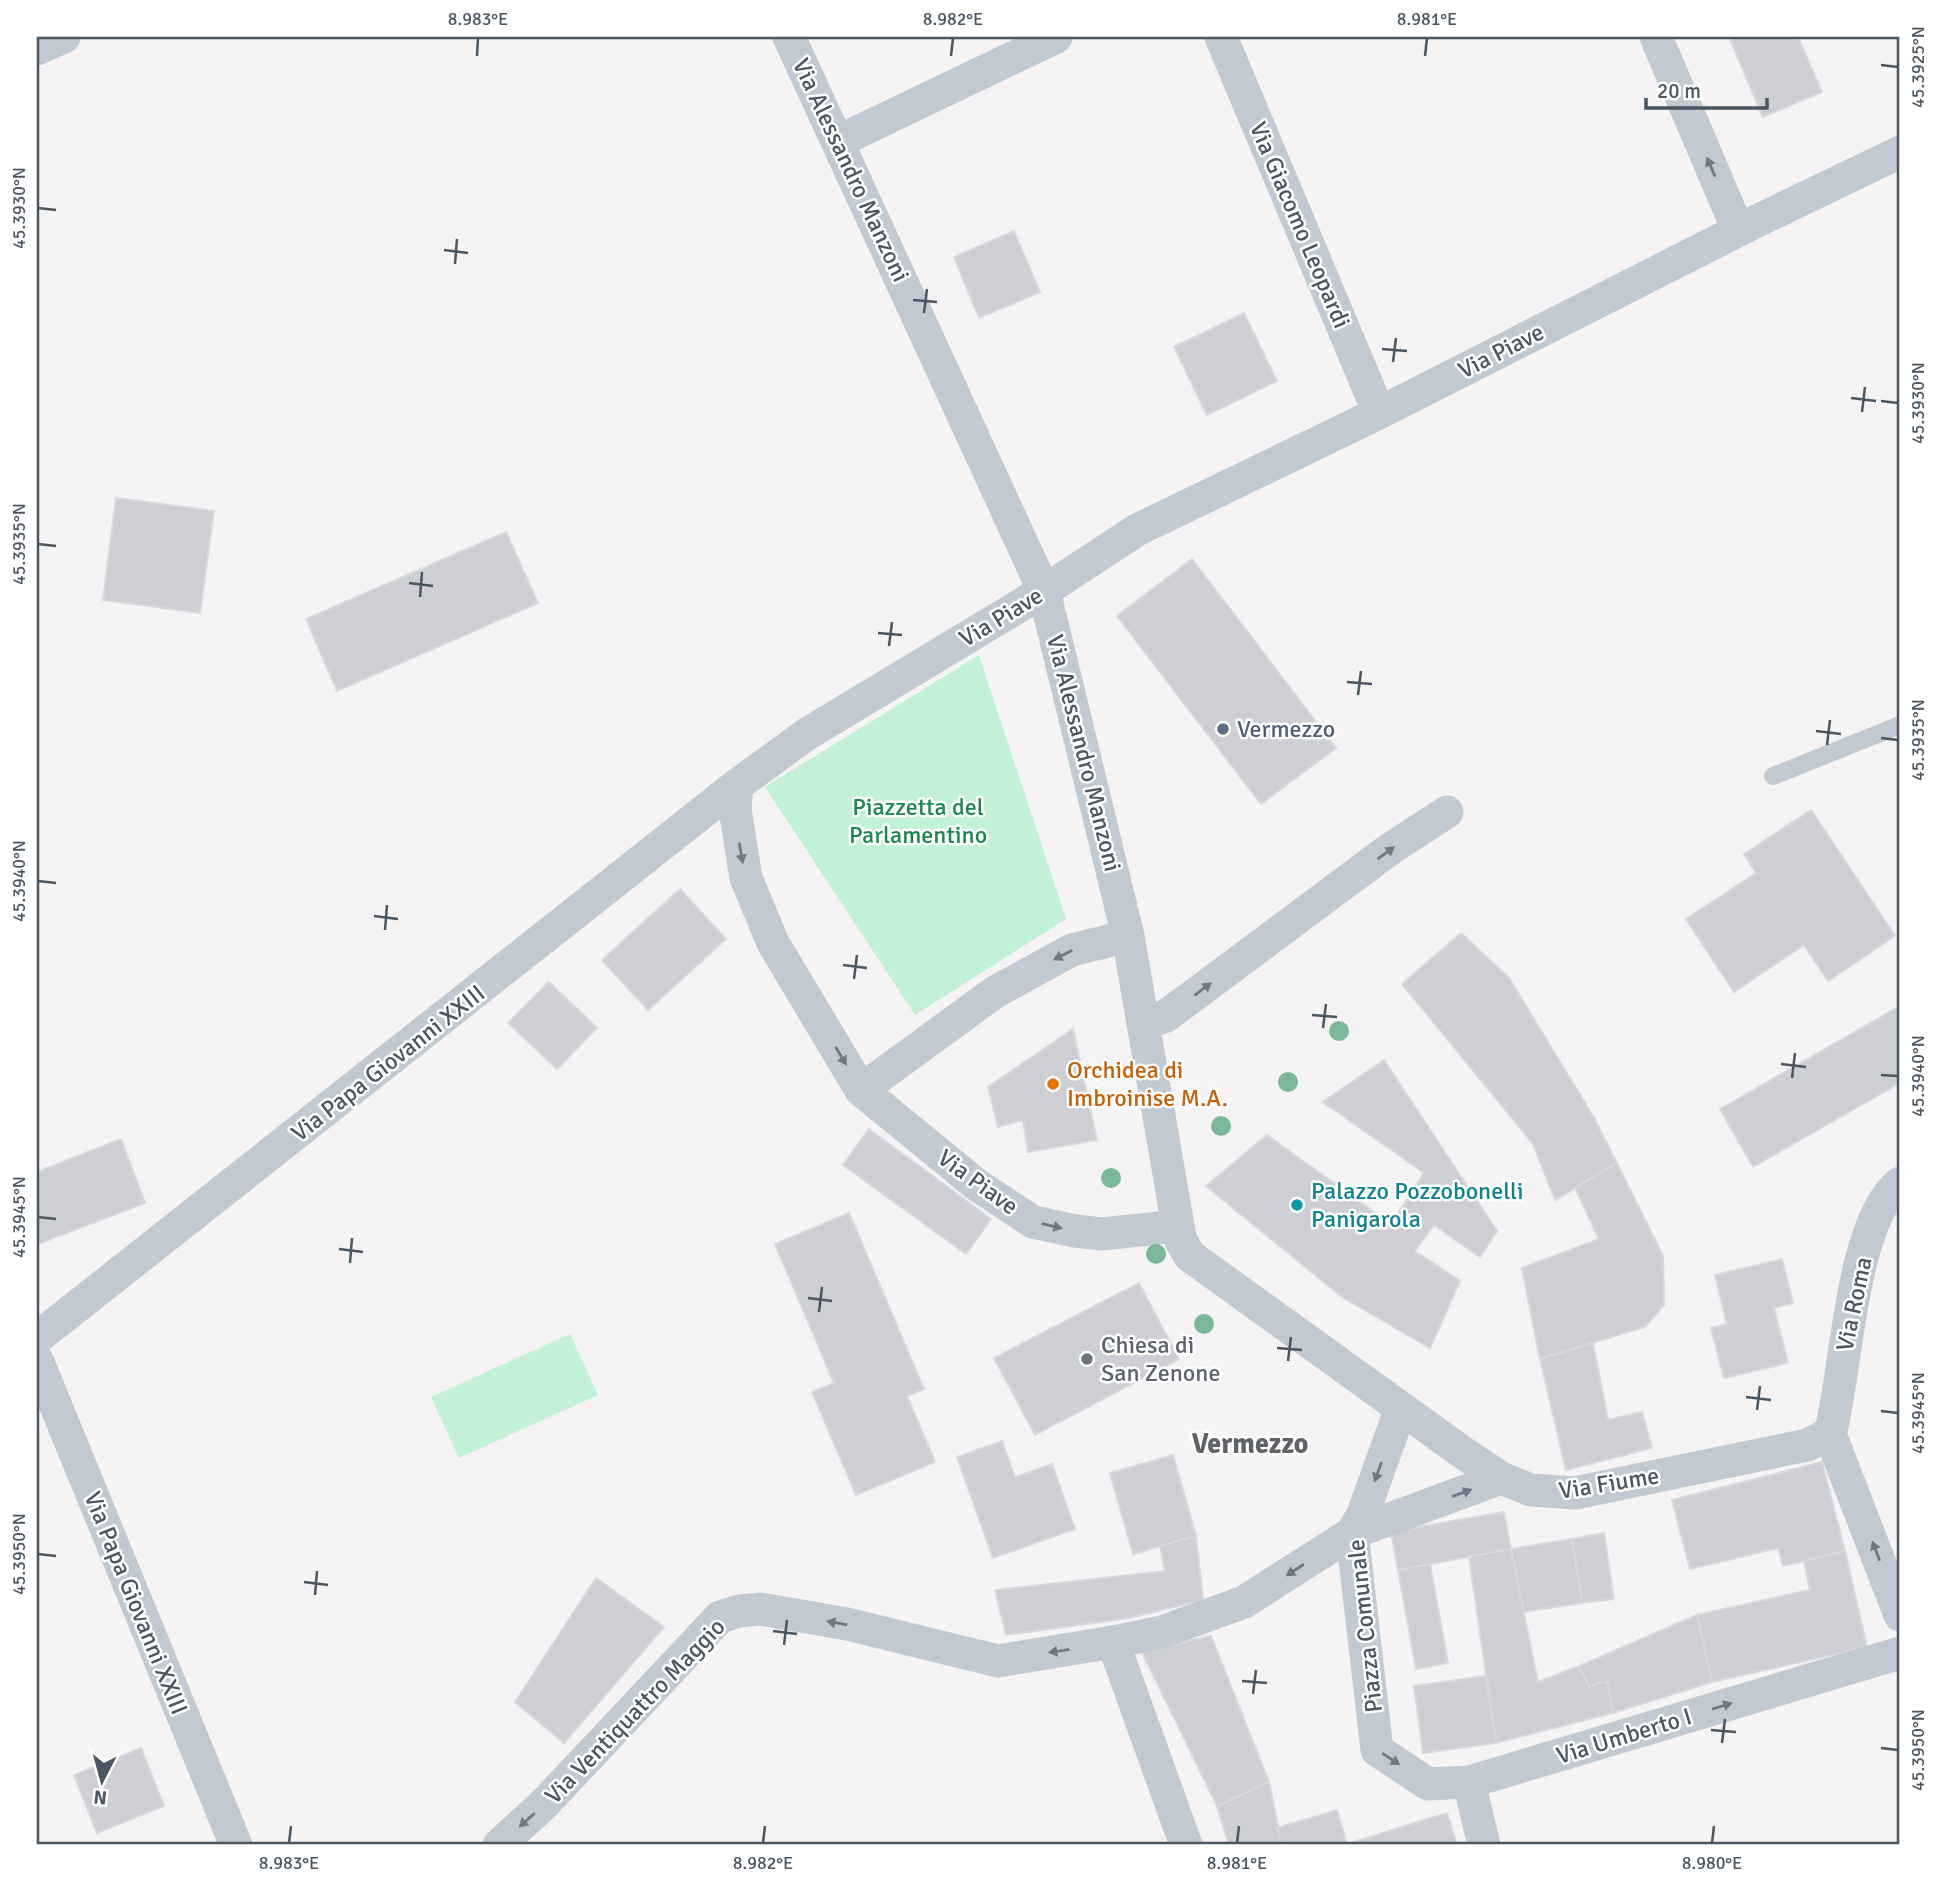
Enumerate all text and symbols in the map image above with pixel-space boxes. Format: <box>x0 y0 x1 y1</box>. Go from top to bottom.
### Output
text: 8.983°E <box>448 8 508 30</box>
text: 8.982°E <box>923 8 983 30</box>
text: 8.981°E <box>1397 8 1457 30</box>
text: 45.3925°N <box>1907 26 1929 108</box>
street label: Via Alessandro Manzoni <box>786 53 916 287</box>
scale bar <box>1646 66 1767 110</box>
text: 20 m <box>1657 78 1701 104</box>
street label: Via Giacomo Leopardi <box>1243 117 1357 333</box>
one-way arrow <box>1705 157 1716 178</box>
text: 45.3930°N <box>8 167 30 249</box>
street label: Via Piave <box>1453 317 1549 385</box>
text: 45.3930°N <box>1907 362 1929 444</box>
text: 45.3935°N <box>8 503 30 585</box>
street label: Via Piave <box>954 580 1048 654</box>
street label: Via Alessandro Manzoni <box>1040 631 1128 875</box>
text: 45.3935°N <box>1907 699 1929 781</box>
place label: Vermezzo <box>1237 714 1335 744</box>
marker: Vermezzo <box>1215 721 1231 737</box>
park label: Piazzetta del Parlamentino <box>849 792 987 850</box>
text: 45.3940°N <box>8 840 30 922</box>
one-way arrow <box>736 842 747 864</box>
one-way arrow <box>1377 846 1395 860</box>
one-way arrow <box>1053 949 1073 961</box>
street label: Via Papa Giovanni XXIII <box>285 978 491 1148</box>
one-way arrow <box>1194 982 1212 996</box>
text: 45.3940°N <box>1907 1035 1929 1117</box>
one-way arrow <box>835 1046 847 1065</box>
place label: Orchidea di Imbroinise M.A. <box>1067 1055 1228 1113</box>
marker: Orchidea di Imbroinise M.A. <box>1045 1076 1061 1092</box>
street label: Via Piave <box>932 1143 1024 1221</box>
text: 45.3945°N <box>8 1176 30 1258</box>
place label: Palazzo Pozzobonelli Panigarola <box>1311 1176 1523 1234</box>
marker: Palazzo Pozzobonelli Panigarola <box>1289 1197 1305 1213</box>
one-way arrow <box>1042 1221 1064 1232</box>
street label: Via Roma <box>1829 1254 1879 1354</box>
place label: Chiesa di San Zenone <box>1101 1330 1220 1388</box>
marker: Chiesa di San Zenone <box>1079 1351 1095 1367</box>
text: 45.3945°N <box>1907 1372 1929 1454</box>
district label: Vermezzo <box>1192 1427 1308 1461</box>
street label: Via Fiume <box>1557 1460 1661 1506</box>
one-way arrow <box>1372 1461 1383 1482</box>
street label: Via Papa Giovanni XXIII <box>78 1487 194 1719</box>
one-way arrow <box>1452 1487 1473 1498</box>
text: 45.3950°N <box>8 1513 30 1595</box>
street label: Piazza Comunale <box>1341 1538 1389 1714</box>
one-way arrow <box>1870 1541 1881 1562</box>
one-way arrow <box>1285 1563 1304 1576</box>
street label: Via Ventiquattro Maggio <box>538 1612 732 1810</box>
one-way arrow <box>826 1617 848 1628</box>
one-way arrow <box>1048 1646 1070 1657</box>
street label: Via Umberto I <box>1553 1701 1695 1771</box>
one-way arrow <box>1712 1701 1733 1711</box>
text: 45.3950°N <box>1907 1709 1929 1791</box>
north arrow <box>66 1745 136 1815</box>
one-way arrow <box>1381 1752 1400 1765</box>
text: N <box>93 1784 108 1810</box>
one-way arrow <box>519 1811 536 1827</box>
text: 8.983°E <box>259 1852 319 1874</box>
text: 8.982°E <box>733 1852 793 1874</box>
text: 8.981°E <box>1207 1852 1267 1874</box>
text: 8.980°E <box>1682 1852 1742 1874</box>

